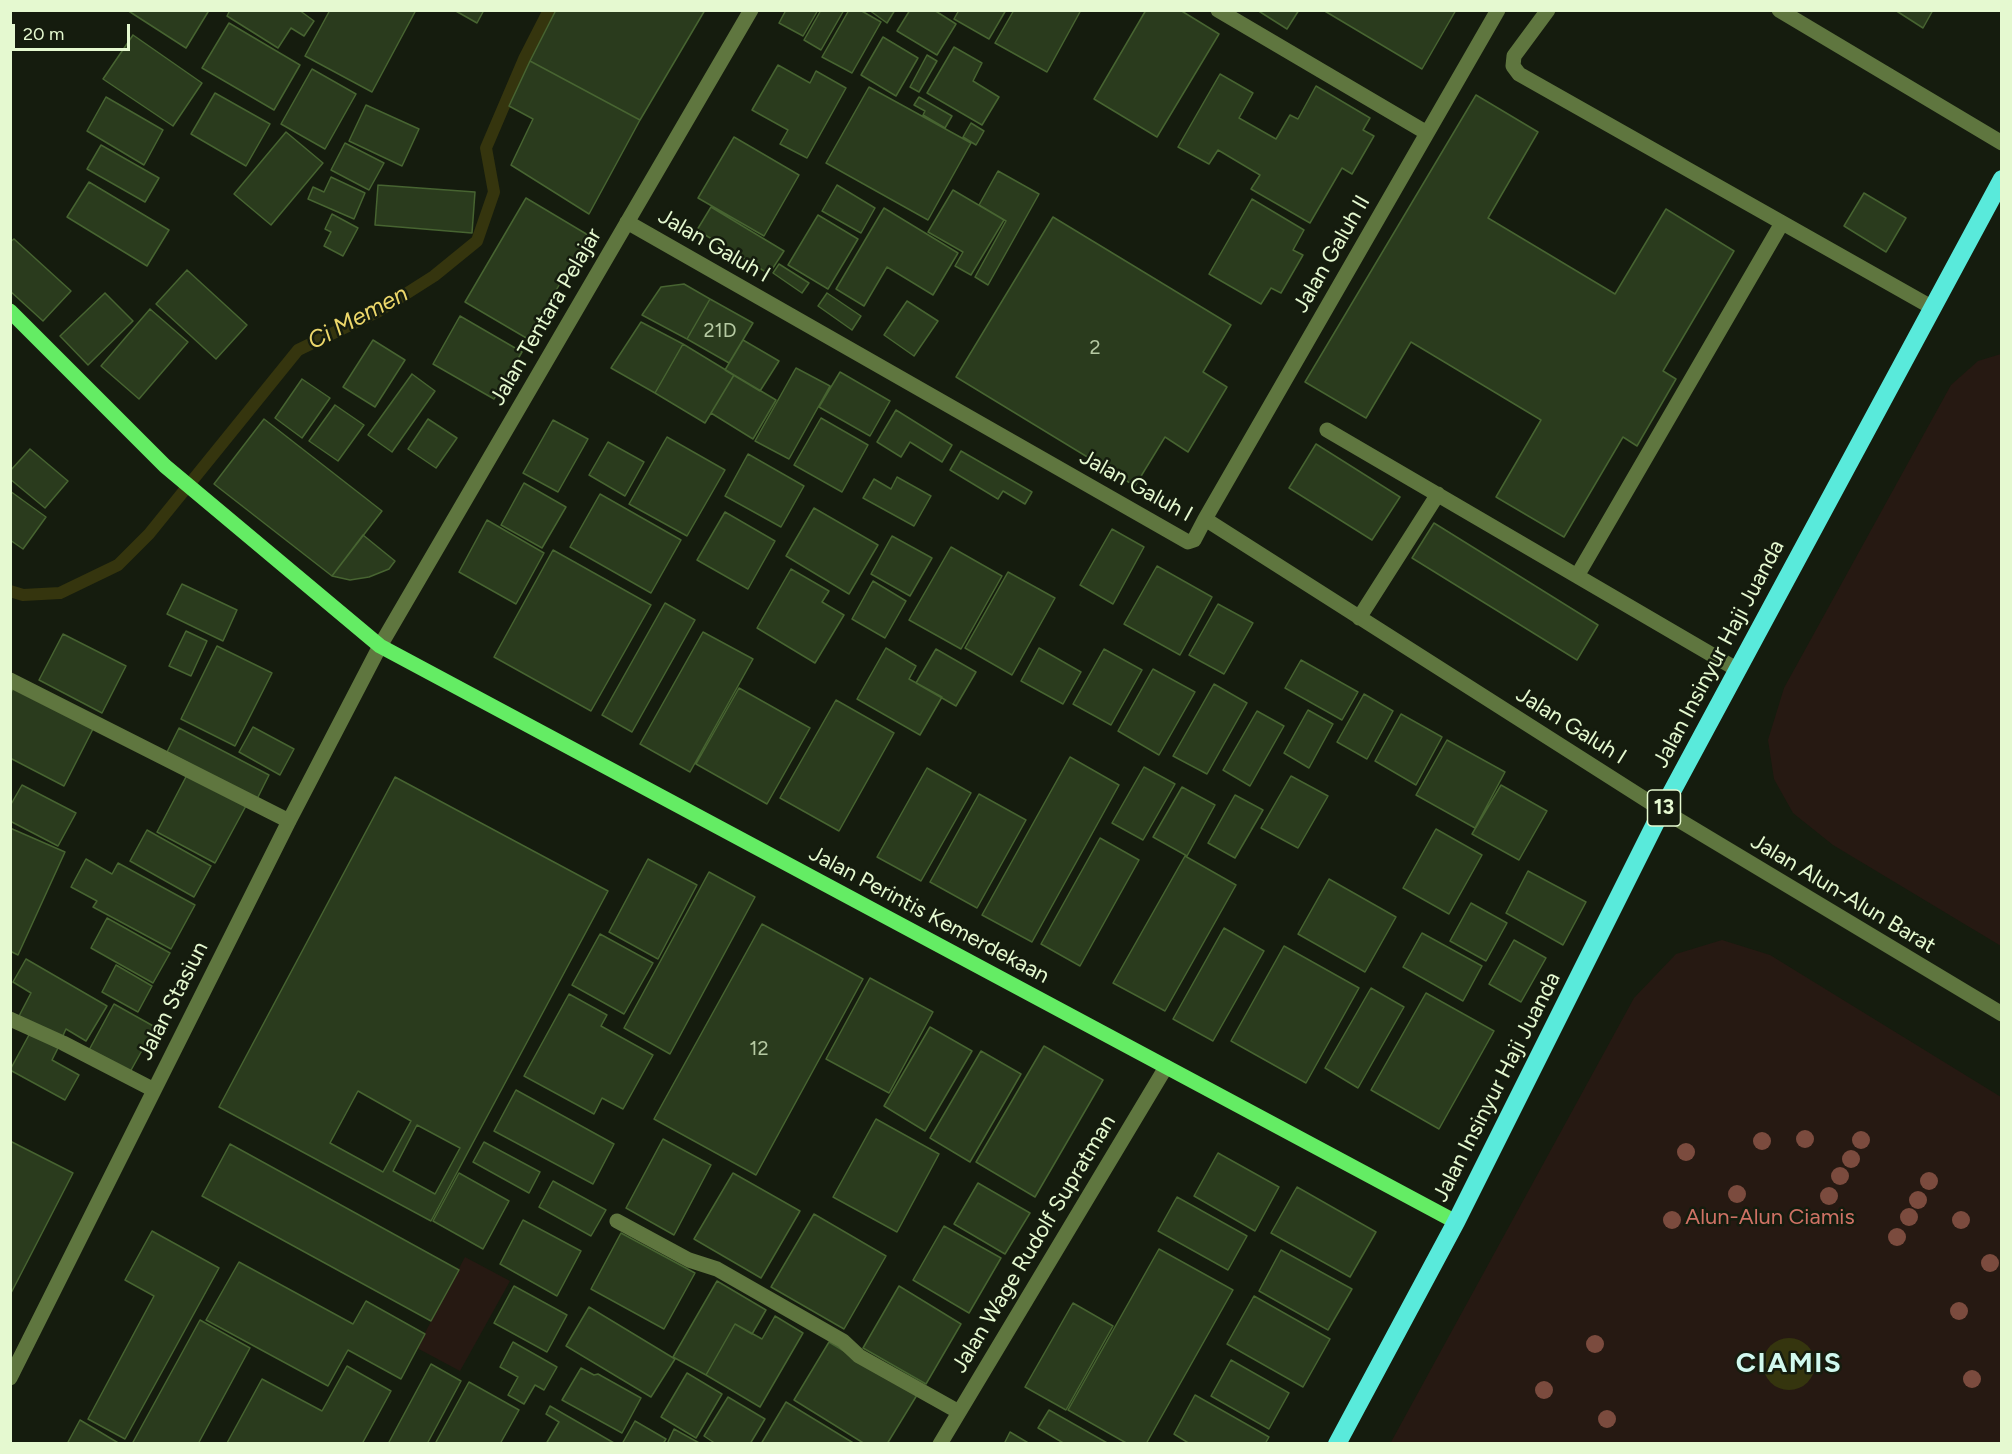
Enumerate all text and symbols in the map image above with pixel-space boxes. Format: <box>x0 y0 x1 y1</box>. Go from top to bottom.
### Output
scale bar <box>15 12 134 50</box>
text: 20 m <box>23 23 64 45</box>
street label: Jalan Galuh II <box>1288 191 1376 317</box>
street label: Jalan Galuh I <box>653 203 775 289</box>
street label: Jalan Tentara Pelajar <box>485 224 607 410</box>
water label: Ci Memen <box>303 280 413 356</box>
house number: 21D <box>703 319 737 343</box>
house number: 2 <box>1089 336 1101 360</box>
street label: Jalan Galuh I <box>1075 444 1197 528</box>
street label: Jalan Insinyur Haji Juanda <box>1648 536 1790 772</box>
street label: Jalan Galuh I <box>1511 682 1631 770</box>
road number: 13 <box>1648 790 1680 826</box>
street label: Jalan Alun-Alun Barat <box>1746 828 1940 960</box>
street label: Jalan Perintis Kemerdekaan <box>804 840 1054 990</box>
street label: Jalan Stasiun <box>132 937 214 1065</box>
street label: Jalan Insinyur Haji Juanda <box>1428 968 1566 1206</box>
house number: 12 <box>749 1037 769 1061</box>
street label: Jalan Wage Rudolf Supratman <box>946 1110 1122 1378</box>
park label: Alun-Alun Ciamis <box>1685 1205 1855 1231</box>
district label: CIAMIS <box>1736 1347 1842 1381</box>

